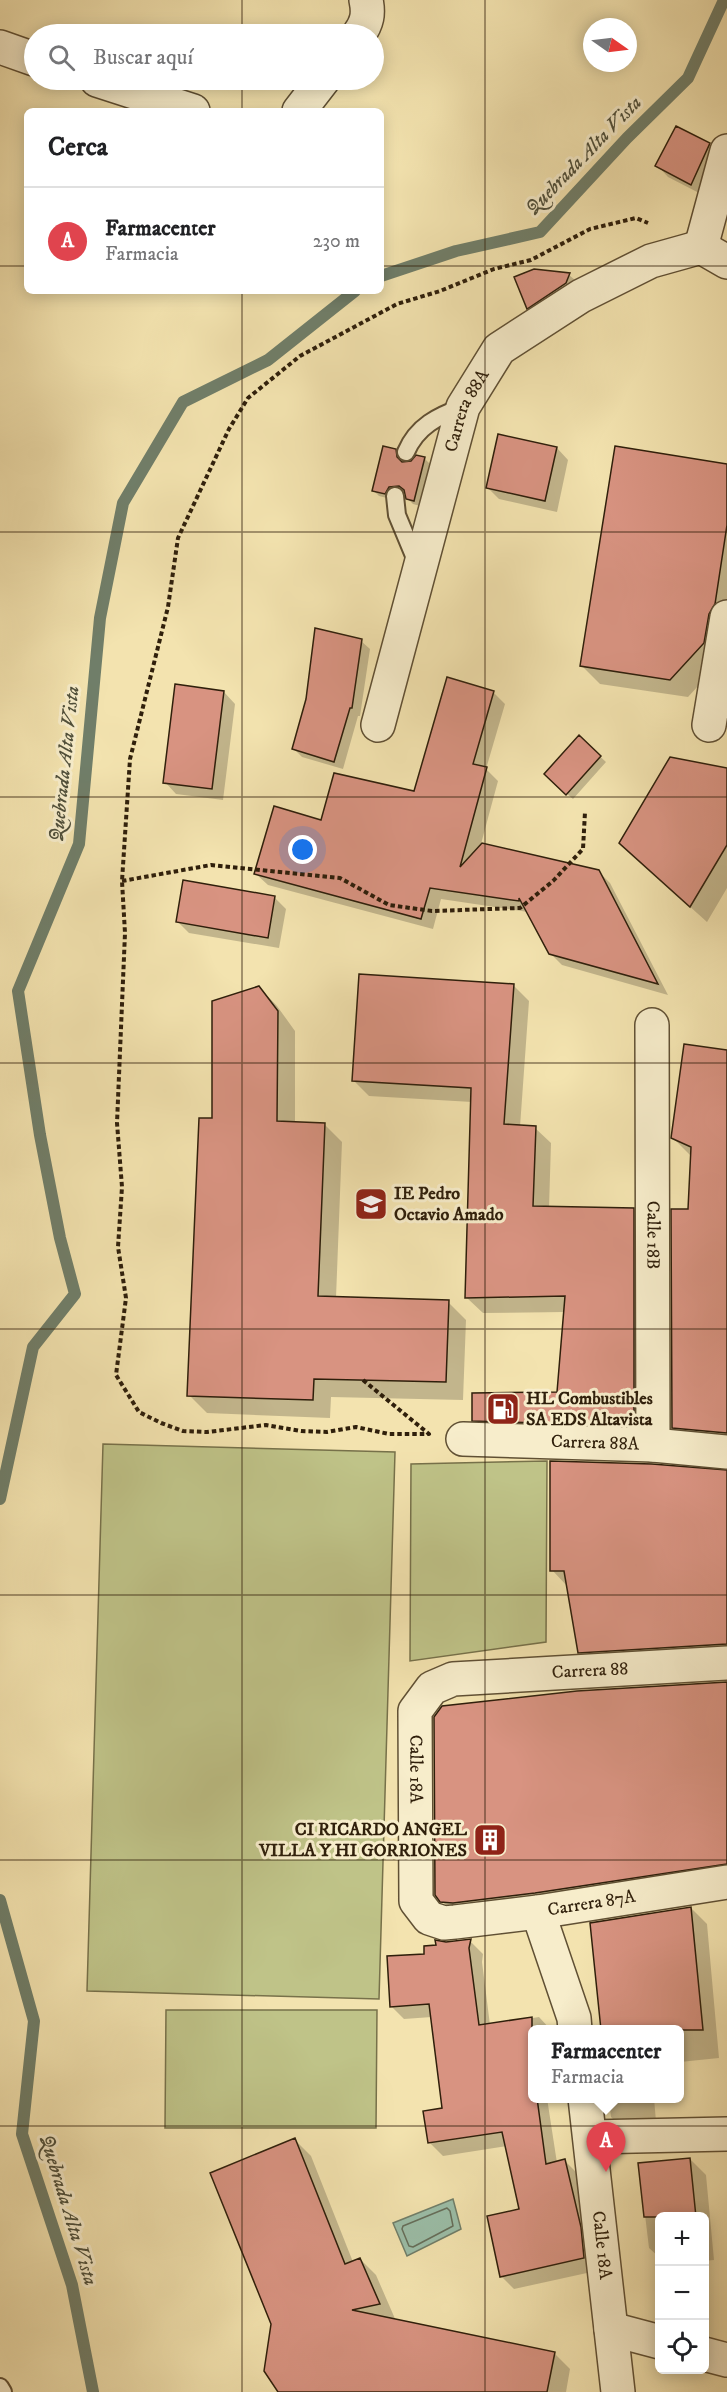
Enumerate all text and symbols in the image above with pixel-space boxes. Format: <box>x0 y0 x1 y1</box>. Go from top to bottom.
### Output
north arrow <box>583 18 637 72</box>
search box <box>24 24 384 90</box>
icon: search <box>45 41 78 74</box>
text: Buscar aquí <box>93 44 193 71</box>
water label: Quebrada Alta Vista <box>521 91 647 221</box>
text: Cerca <box>48 131 108 164</box>
text: Farmacenter <box>105 215 216 242</box>
text: A <box>61 229 74 254</box>
text: 230 m <box>313 229 360 254</box>
text: Farmacia <box>105 242 178 267</box>
street label: Carrera 88A <box>440 365 495 455</box>
water label: Quebrada Alta Vista <box>44 685 86 843</box>
your location <box>288 835 317 864</box>
place label: IE Pedro Octavio Amado <box>394 1183 504 1226</box>
school or university icon: IE Pedro Octavio Amado <box>353 1186 389 1222</box>
street label: Calle 18B <box>641 1201 664 1269</box>
place label: HL Combustibles SA EDS Altavista <box>526 1388 653 1431</box>
fuel station icon: HL Combustibles SA EDS Altavista <box>485 1391 521 1427</box>
street label: Carrera 88A <box>550 1431 640 1456</box>
street label: Carrera 88 <box>551 1658 629 1684</box>
street label: Calle 18A <box>404 1735 426 1804</box>
place label: CI RICARDO ANGEL VILLA Y HI GORRIONES <box>258 1819 468 1862</box>
building icon: CI RICARDO ANGEL VILLA Y HI GORRIONES <box>472 1822 508 1858</box>
street label: Carrera 87A <box>546 1886 638 1921</box>
popup <box>528 2025 684 2103</box>
text: Farmacenter <box>551 2038 661 2065</box>
text: Farmacia <box>551 2065 624 2090</box>
pin: A <box>586 2122 626 2172</box>
water label: Quebrada Alta Vista <box>33 2131 103 2289</box>
street label: Calle 18A <box>587 2210 616 2281</box>
map controls <box>655 2212 709 2374</box>
button: + <box>655 2212 709 2266</box>
button: − <box>655 2266 709 2320</box>
button: locate <box>655 2320 709 2374</box>

